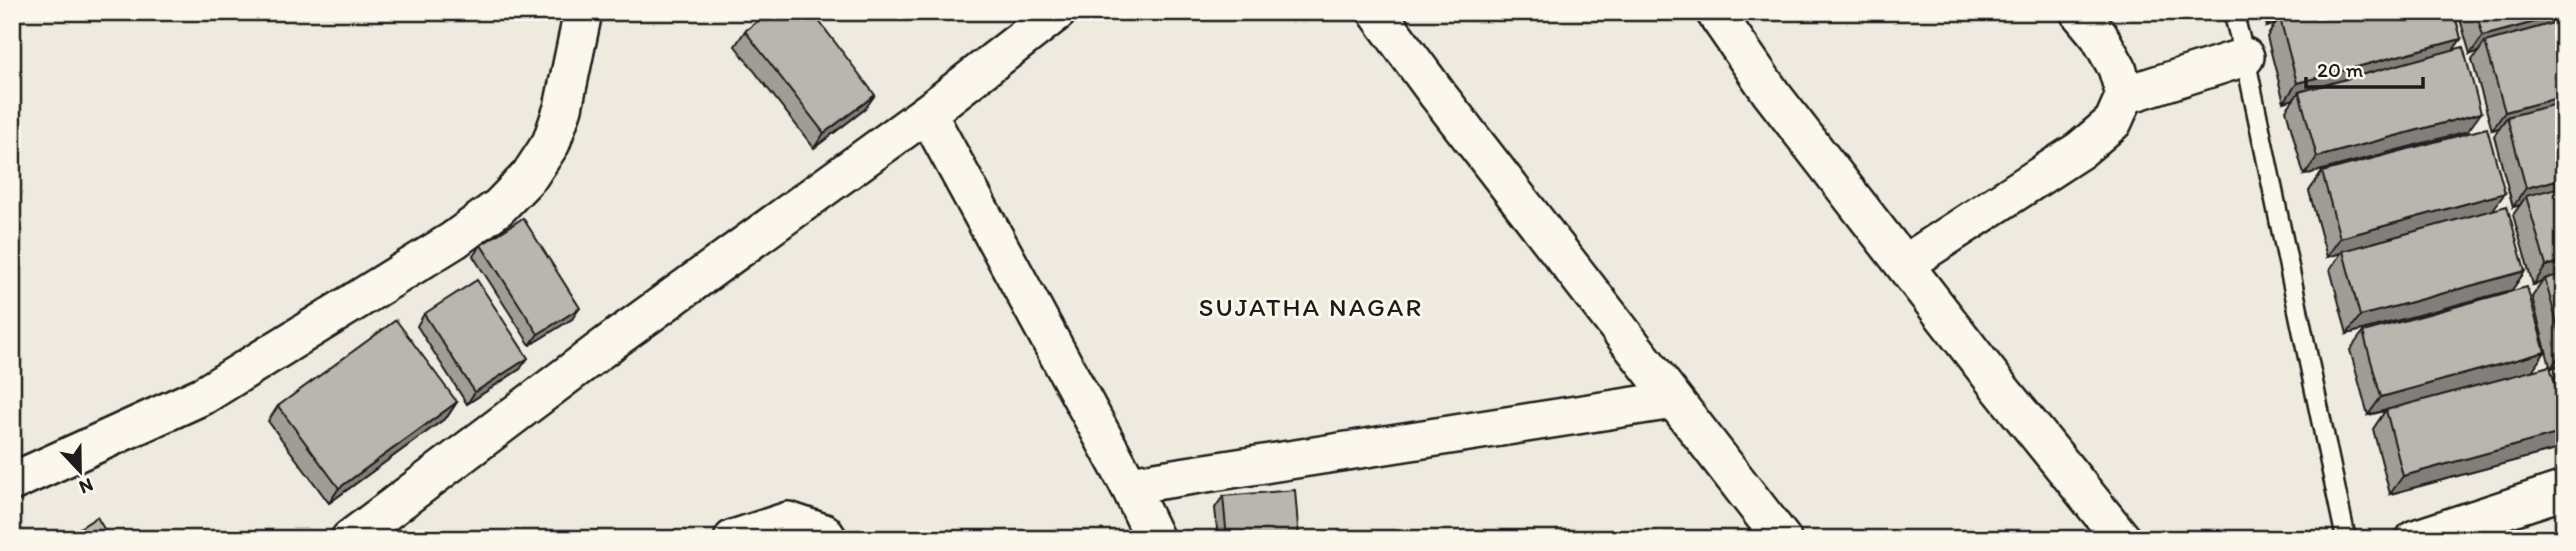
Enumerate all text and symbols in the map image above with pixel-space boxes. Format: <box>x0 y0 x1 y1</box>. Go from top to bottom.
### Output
scale bar <box>2306 46 2424 90</box>
text: 20 m <box>2317 57 2364 82</box>
district label: SUJATHA NAGAR <box>1199 291 1423 323</box>
north arrow <box>46 435 116 505</box>
text: N <box>76 473 96 499</box>

